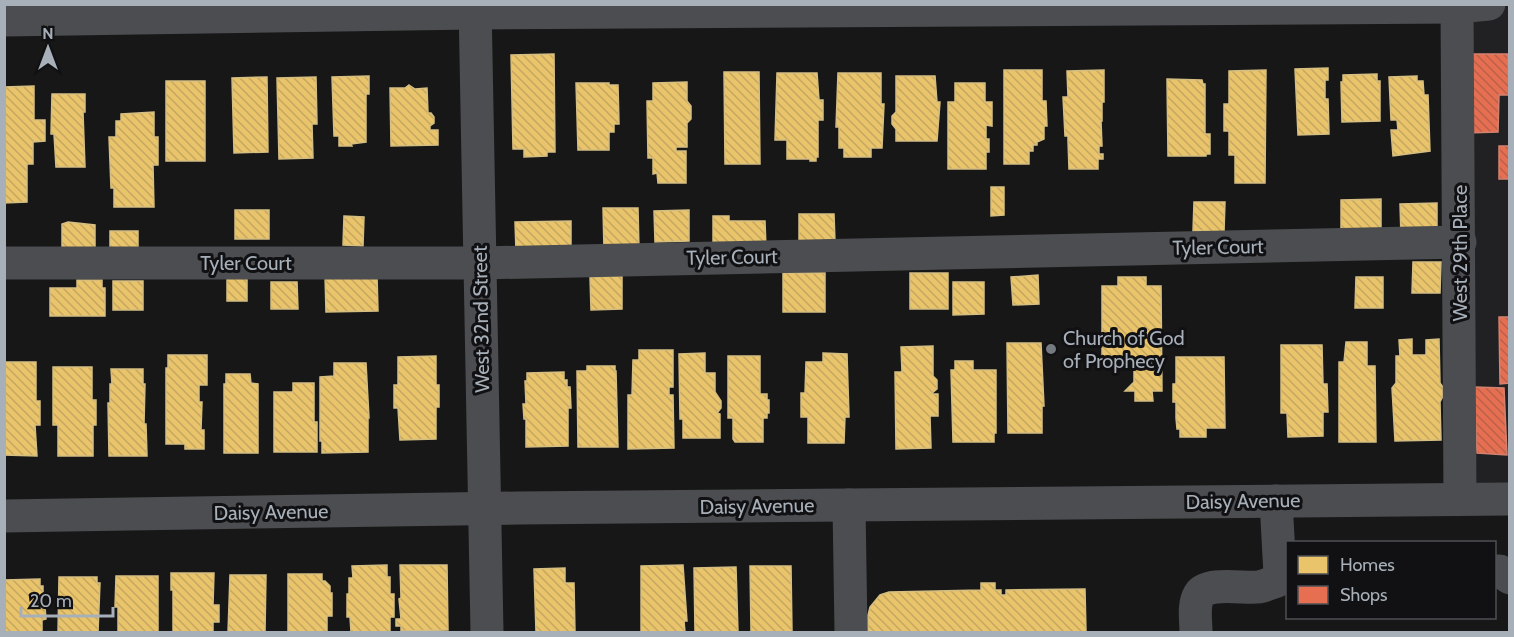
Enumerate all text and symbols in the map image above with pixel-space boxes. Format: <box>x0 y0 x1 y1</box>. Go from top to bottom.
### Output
north arrow <box>18 18 78 78</box>
text: N <box>42 24 54 43</box>
street label: West 29th Place <box>1448 185 1472 321</box>
street label: Tyler Court <box>1172 234 1264 260</box>
street label: Tyler Court <box>686 244 778 270</box>
street label: West 32nd Street <box>468 245 494 393</box>
street label: Tyler Court <box>200 251 292 275</box>
place label: Church of God of Prophecy <box>1063 326 1185 373</box>
marker: Church of God of Prophecy <box>1044 342 1058 356</box>
street label: Daisy Avenue <box>1186 488 1300 514</box>
street label: Daisy Avenue <box>700 493 814 519</box>
street label: Daisy Avenue <box>214 499 328 525</box>
legend <box>1286 541 1496 619</box>
text: Homes <box>1340 554 1395 576</box>
scale bar <box>21 580 112 618</box>
text: Shops <box>1340 584 1388 606</box>
text: 20 m <box>30 590 72 612</box>

